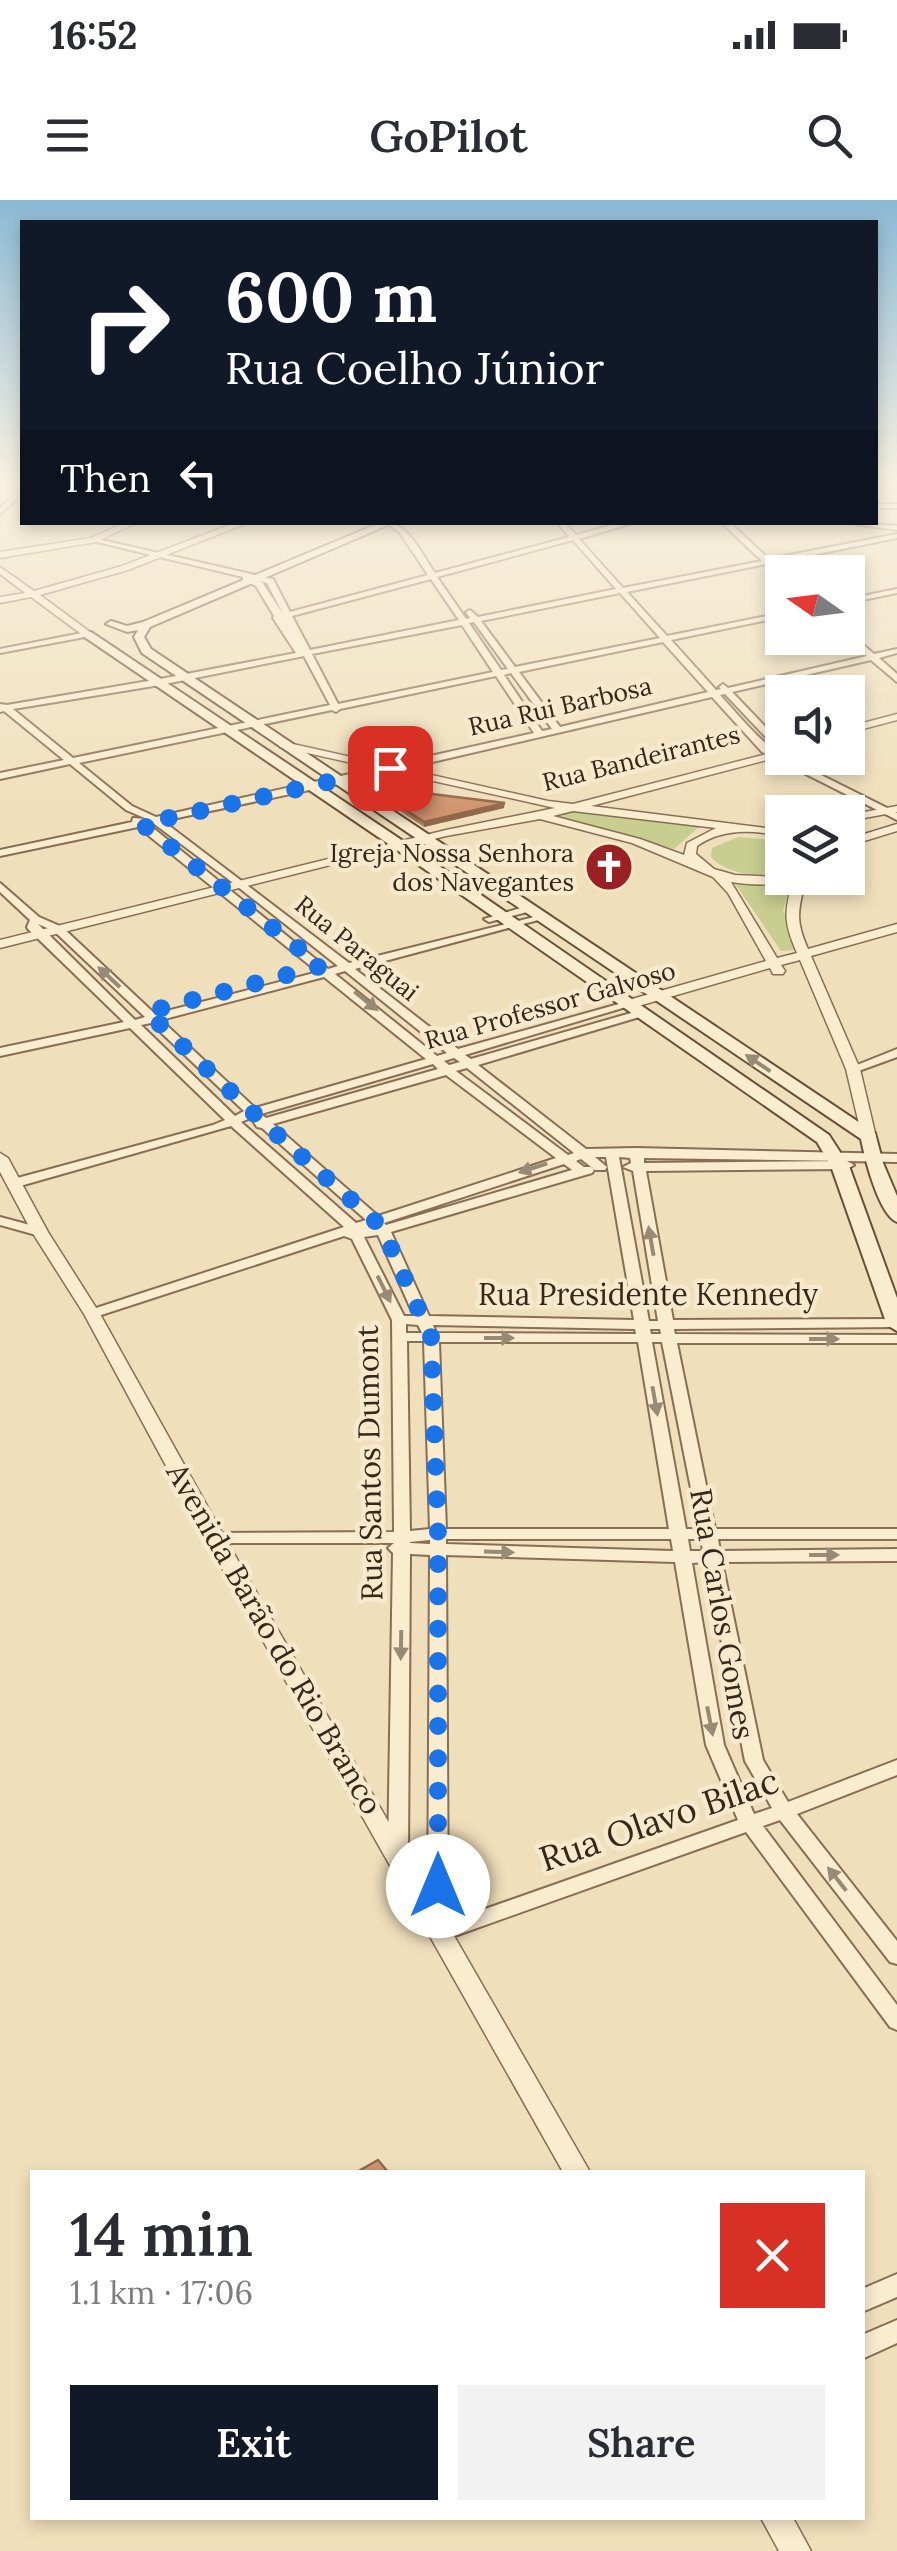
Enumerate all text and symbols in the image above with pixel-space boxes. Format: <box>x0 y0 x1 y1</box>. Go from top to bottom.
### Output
text: 16:52 <box>50 11 138 59</box>
text: GoPilot <box>369 107 528 164</box>
icon: menu <box>40 108 95 163</box>
icon: search <box>802 108 857 163</box>
text: 600 m <box>225 252 437 341</box>
icon: right <box>60 260 190 390</box>
text: Rua Coelho Júnior <box>225 339 604 396</box>
icon: left <box>171 450 226 505</box>
text: Then <box>60 454 151 502</box>
north arrow <box>765 555 865 655</box>
map controls <box>765 555 865 895</box>
street label: Rua Rui Barbosa <box>465 669 655 743</box>
button: sound <box>765 675 865 775</box>
street label: Rua Bandeirantes <box>539 718 743 798</box>
pin <box>348 726 433 811</box>
icon: arrive <box>363 741 418 796</box>
button: layers <box>765 795 865 895</box>
place label: Igreja Nossa Senhora dos Navegantes <box>330 837 574 898</box>
church icon: Igreja Nossa Senhora dos Navegantes <box>583 841 635 893</box>
street label: Rua Paraguai <box>289 888 425 1008</box>
street label: Rua Professor Galvoso <box>421 954 679 1056</box>
one-way arrow <box>97 966 122 988</box>
one-way arrow <box>353 990 379 1011</box>
one-way arrow <box>745 1055 772 1073</box>
one-way arrow <box>517 1161 547 1176</box>
one-way arrow <box>643 1224 658 1256</box>
one-way arrow <box>375 1275 392 1304</box>
street label: Rua Presidente Kennedy <box>478 1275 818 1314</box>
street label: Rua Santos Dumont <box>348 1324 390 1601</box>
one-way arrow <box>484 1330 516 1346</box>
one-way arrow <box>809 1331 841 1347</box>
one-way arrow <box>648 1386 663 1417</box>
street label: Avenida Barão do Rio Branco <box>158 1455 391 1821</box>
street label: Rua Carlos Gomes <box>682 1485 764 1742</box>
one-way arrow <box>484 1545 516 1561</box>
one-way arrow <box>809 1547 841 1563</box>
one-way arrow <box>392 1630 408 1662</box>
one-way arrow <box>703 1706 719 1737</box>
street label: Rua Olavo Bilac <box>533 1758 784 1881</box>
position arrow <box>386 1834 490 1938</box>
one-way arrow <box>827 1866 848 1892</box>
text: 14 min <box>70 2196 253 2272</box>
button: close <box>720 2203 825 2308</box>
text: 1.1 km · 17:06 <box>70 2272 253 2313</box>
button: Exit <box>70 2385 438 2500</box>
button: Share <box>458 2385 825 2500</box>

